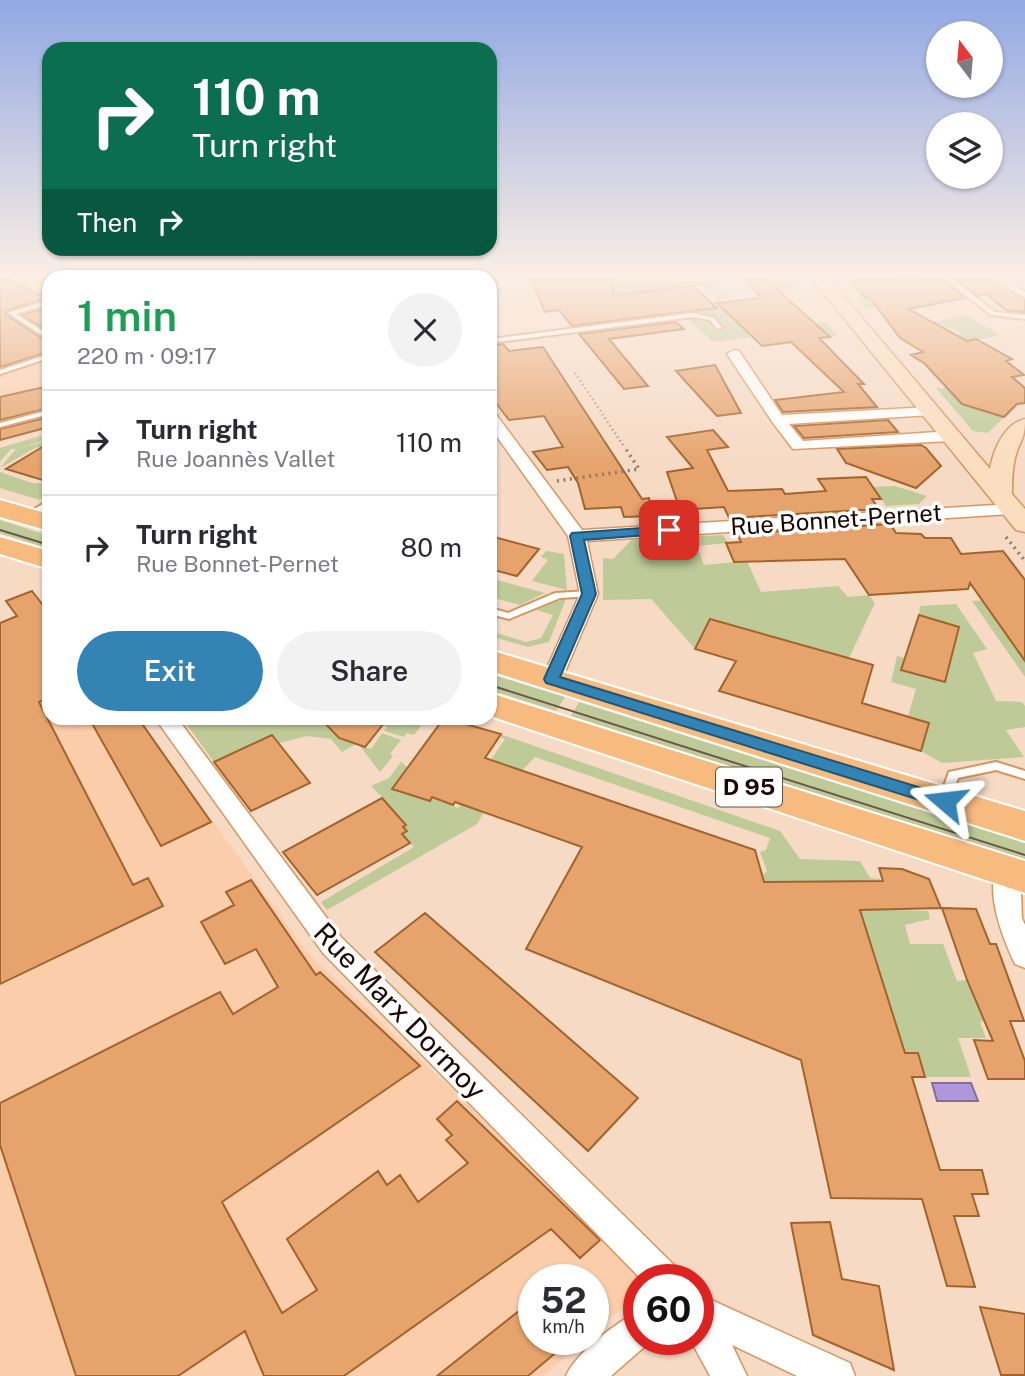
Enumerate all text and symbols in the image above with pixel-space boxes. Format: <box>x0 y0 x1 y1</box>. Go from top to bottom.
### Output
north arrow <box>926 21 1003 98</box>
map controls <box>926 21 1003 189</box>
text: 110 m <box>192 68 320 126</box>
icon: right <box>77 70 168 161</box>
button: layers <box>926 112 1003 189</box>
text: Turn right <box>192 127 337 164</box>
icon: right <box>151 203 189 241</box>
text: Then <box>77 207 137 238</box>
text: 1 min <box>77 291 177 340</box>
button: close <box>388 293 462 367</box>
text: 220 m · 09:17 <box>77 342 217 369</box>
text: Turn right <box>136 414 258 445</box>
icon: right <box>77 424 115 462</box>
text: 110 m <box>396 427 462 458</box>
text: Rue Joannès Vallet <box>136 445 335 472</box>
street label: Rue Bonnet-Pernet <box>729 498 943 540</box>
pin <box>639 500 699 560</box>
icon: arrive <box>650 511 688 549</box>
text: Turn right <box>136 519 258 550</box>
icon: right <box>77 529 115 567</box>
text: 80 m <box>401 532 462 563</box>
text: Rue Bonnet-Pernet <box>136 550 339 577</box>
button: Exit <box>77 631 263 711</box>
button: Share <box>277 631 462 711</box>
position arrow <box>908 764 982 838</box>
road number: D 95 <box>716 768 782 806</box>
street label: Rue Marx Dormoy <box>308 916 493 1106</box>
speed limit sign: 60 <box>623 1264 714 1355</box>
text: 52 <box>541 1280 586 1321</box>
text: km/h <box>542 1316 585 1337</box>

